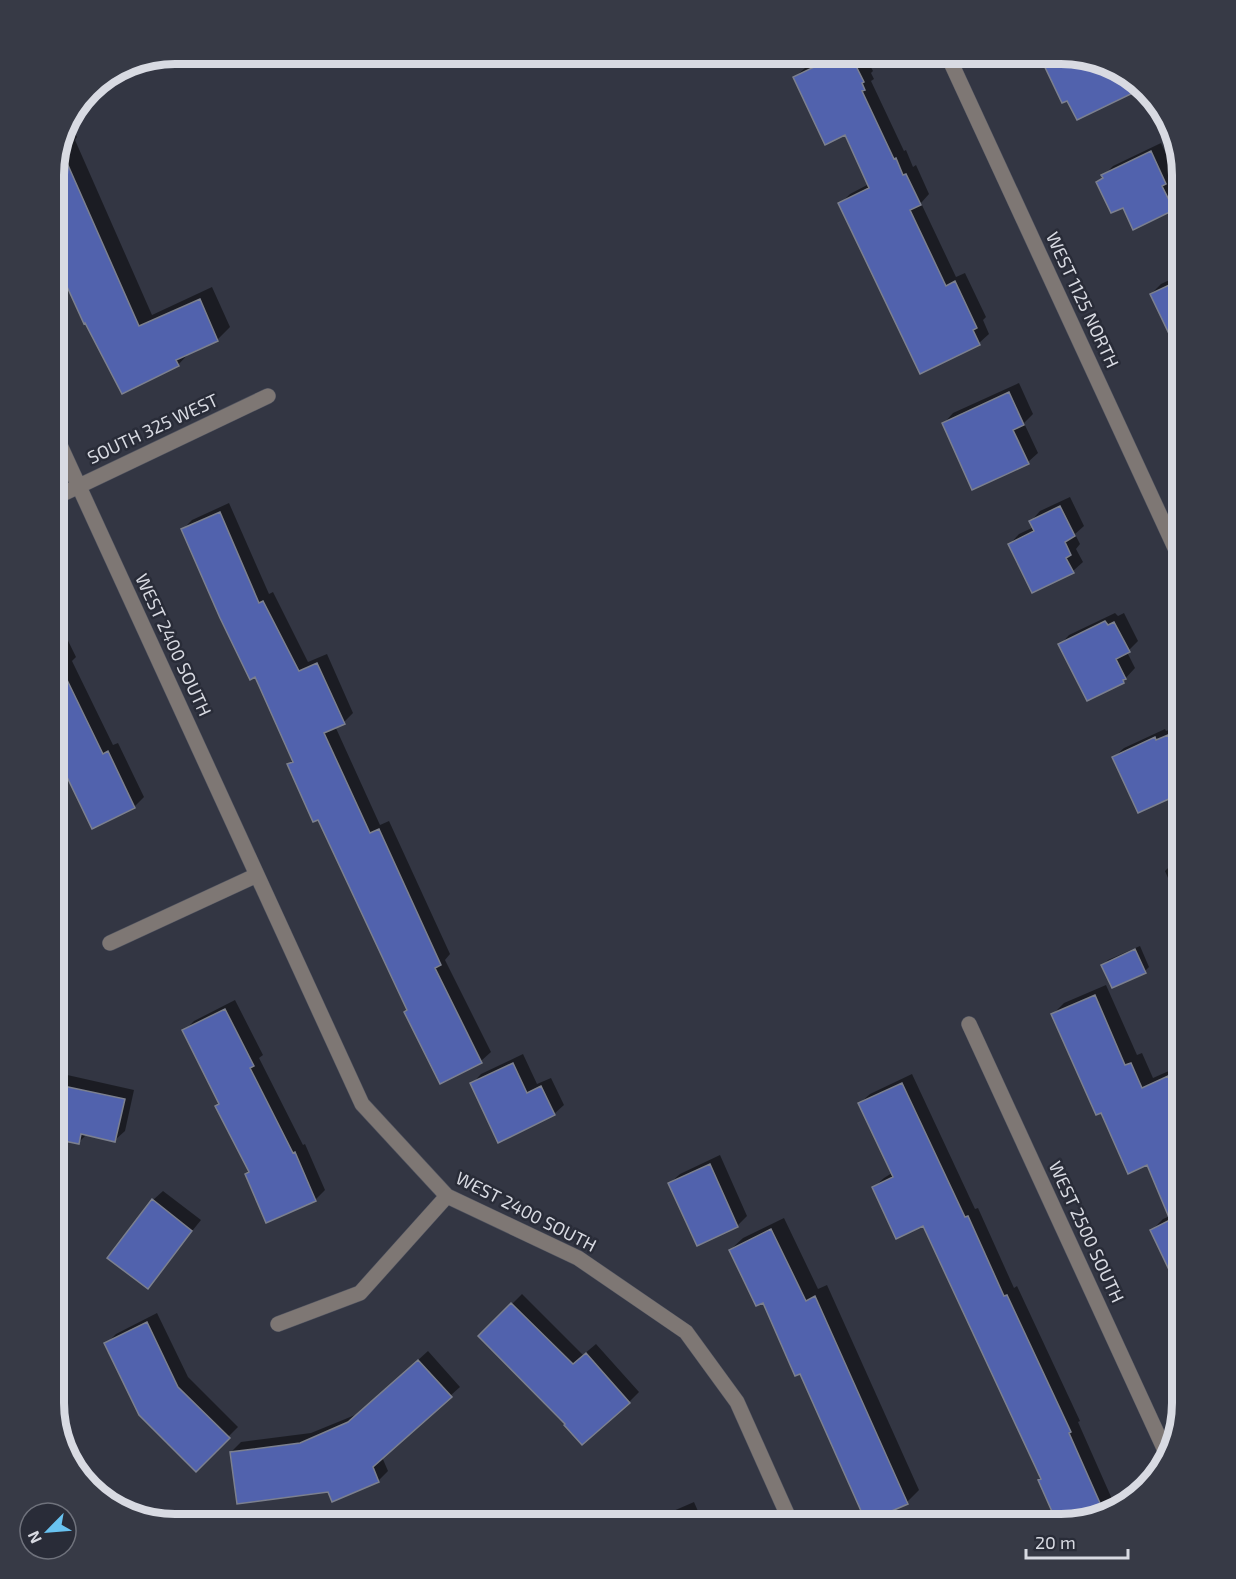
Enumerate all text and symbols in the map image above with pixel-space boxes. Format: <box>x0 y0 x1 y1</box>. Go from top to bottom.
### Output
street label: WEST 1125 NORTH <box>1042 228 1124 371</box>
street label: SOUTH 325 WEST <box>84 388 222 468</box>
street label: WEST 2400 SOUTH <box>131 570 217 719</box>
street label: WEST 2500 SOUTH <box>1045 1157 1129 1306</box>
street label: WEST 2400 SOUTH <box>452 1166 600 1256</box>
north arrow <box>18 1501 78 1561</box>
scale bar <box>1026 1522 1128 1560</box>
text: N <box>23 1528 45 1547</box>
text: 20 m <box>1035 1531 1076 1553</box>

